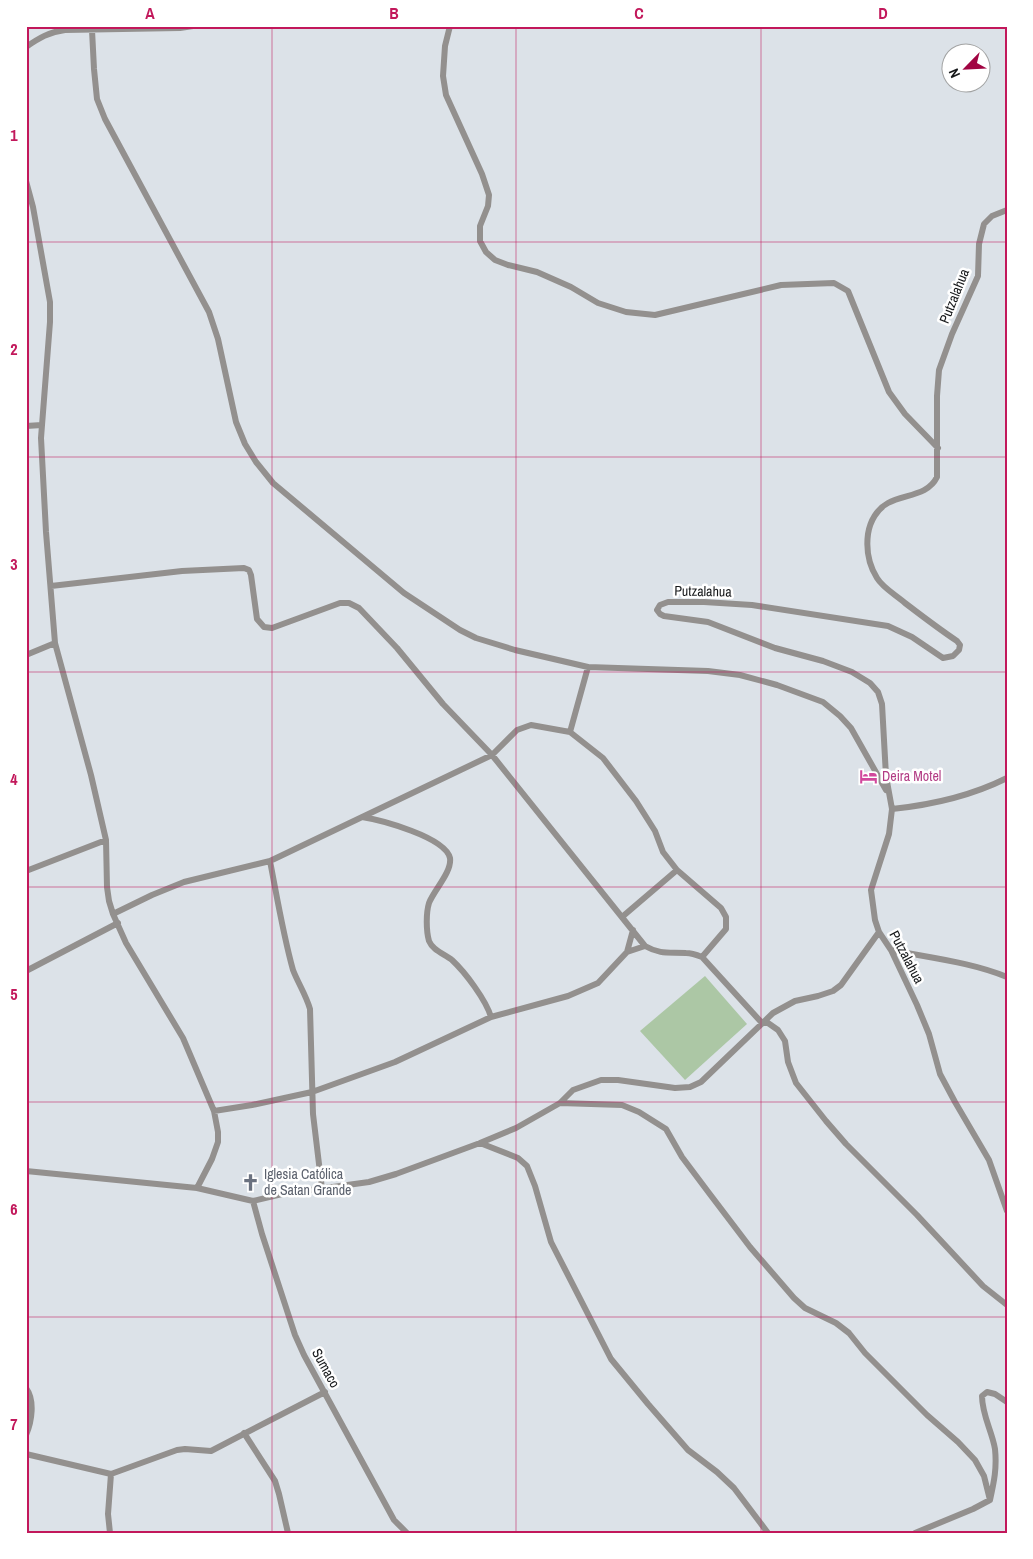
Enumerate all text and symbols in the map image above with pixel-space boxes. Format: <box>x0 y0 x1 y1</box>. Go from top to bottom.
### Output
text: A <box>145 2 155 24</box>
text: B <box>389 2 399 24</box>
text: C <box>634 2 644 24</box>
text: D <box>878 2 888 24</box>
north arrow <box>940 42 990 92</box>
text: N <box>944 66 964 81</box>
text: 1 <box>10 124 18 146</box>
street label: Putzalahua <box>935 265 973 326</box>
text: 2 <box>10 338 18 360</box>
text: 3 <box>10 553 18 575</box>
street label: Putzalahua <box>674 582 732 601</box>
hotel icon: Deira Motel <box>858 766 878 786</box>
place label: Deira Motel <box>882 767 941 785</box>
text: 4 <box>10 768 18 790</box>
street label: Putzalahua <box>886 927 929 987</box>
text: 5 <box>10 983 18 1005</box>
place label: Iglesia Católica de Satan Grande <box>264 1165 351 1199</box>
church icon: Iglesia Católica de Satan Grande <box>240 1172 260 1192</box>
text: 6 <box>10 1198 18 1220</box>
street label: Sumaco <box>308 1345 344 1391</box>
text: 7 <box>10 1413 18 1435</box>

